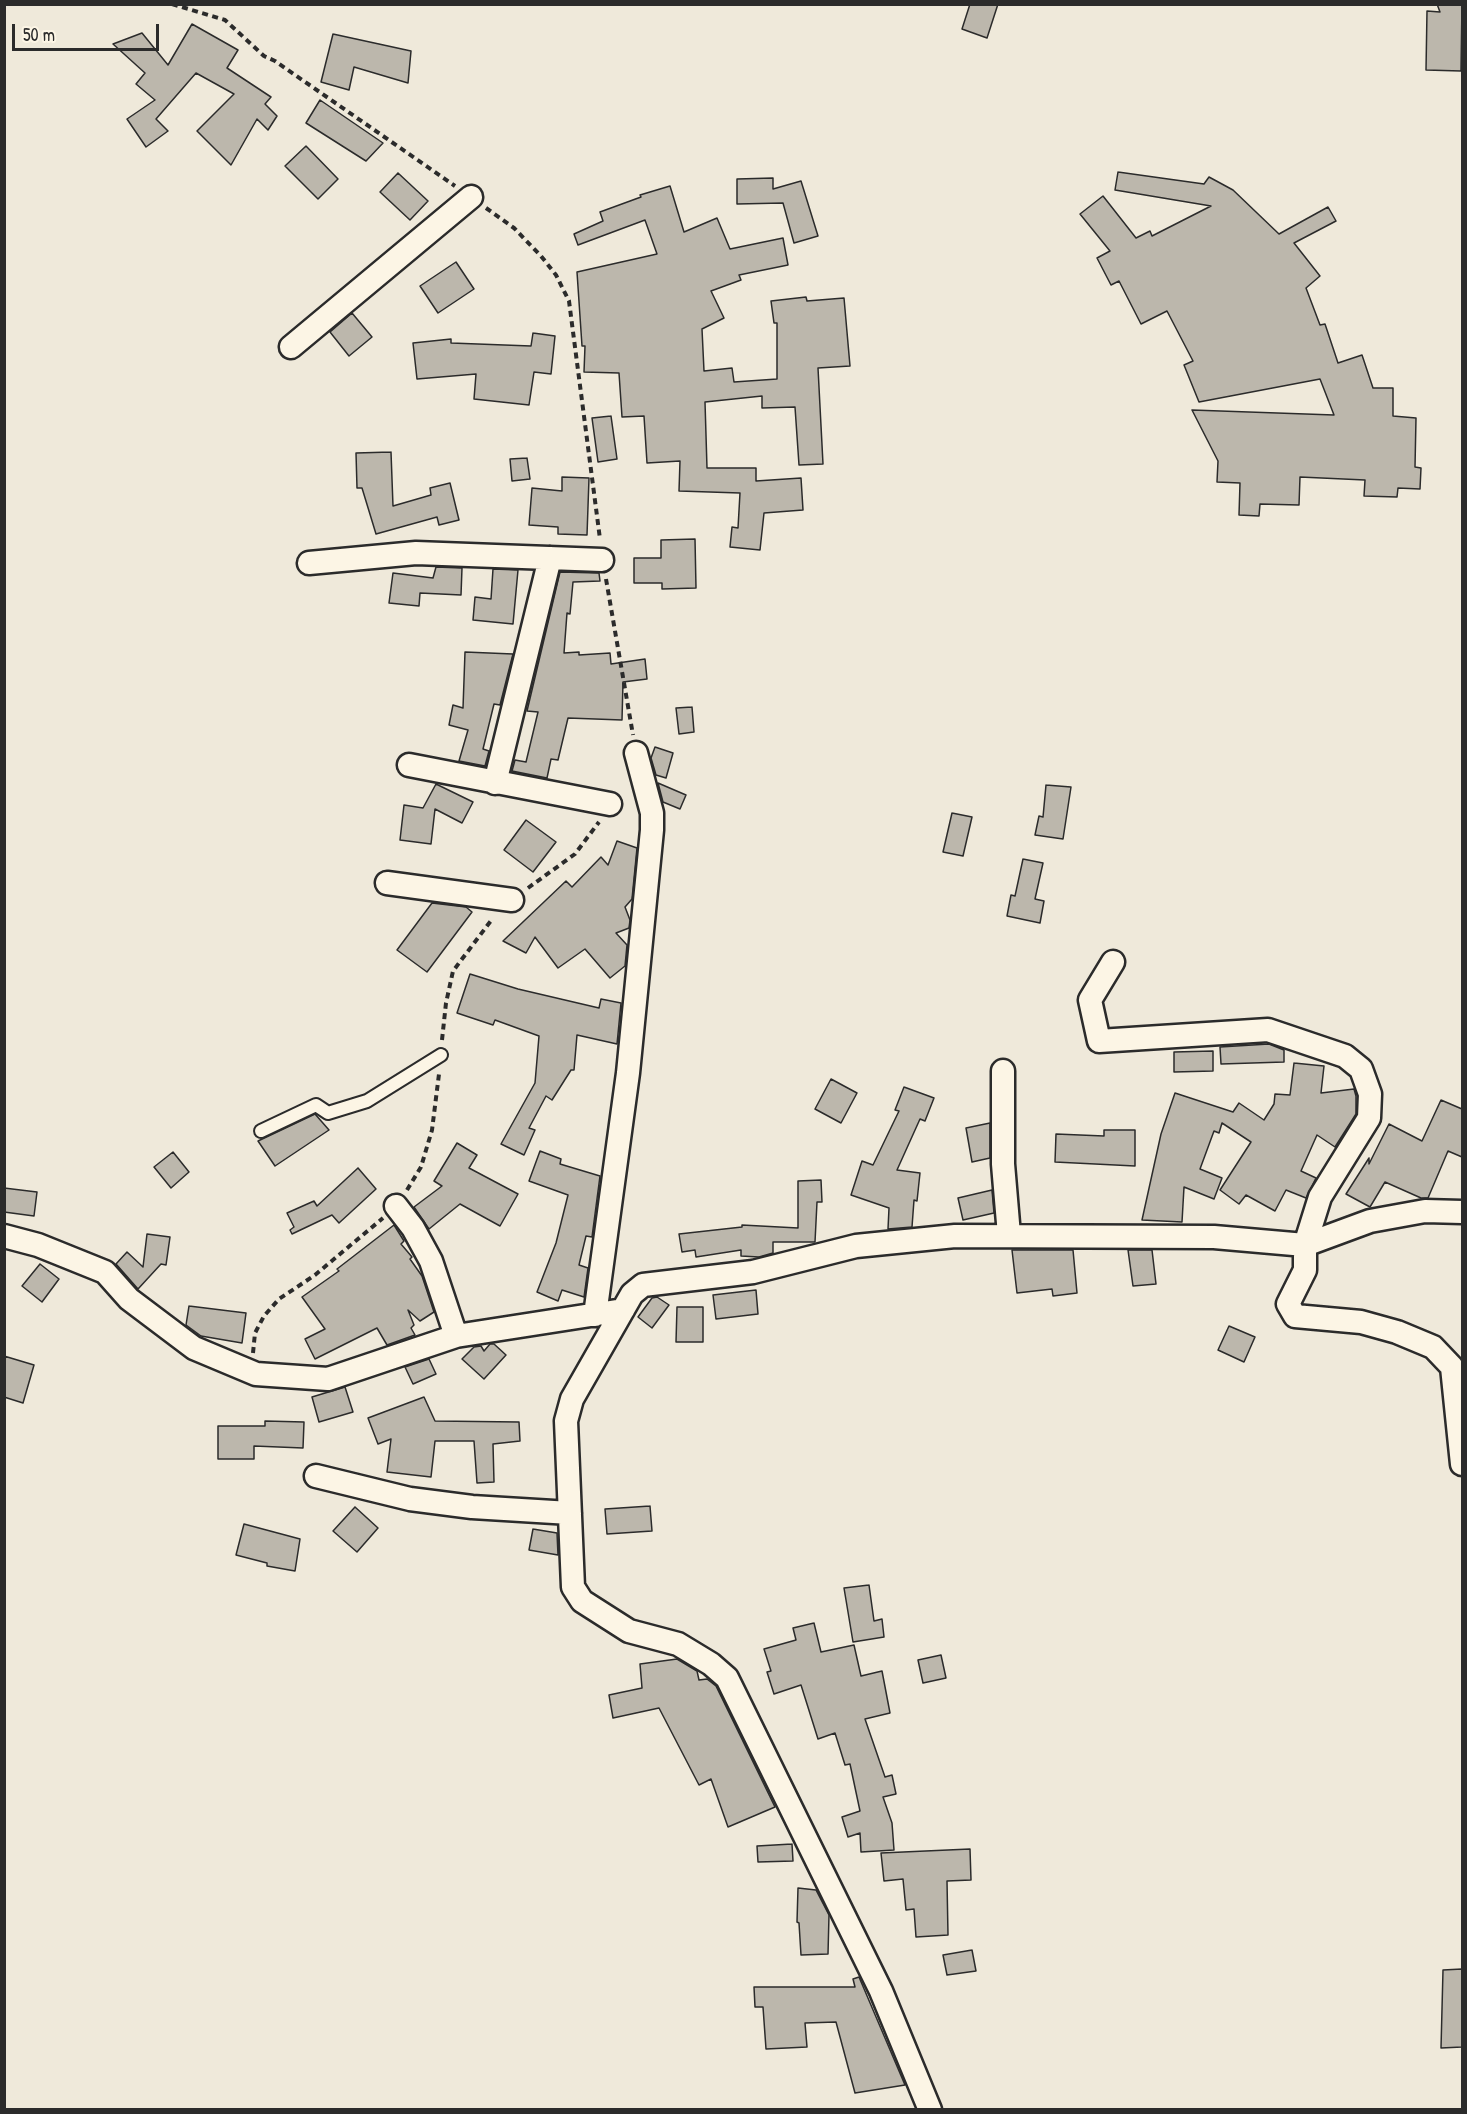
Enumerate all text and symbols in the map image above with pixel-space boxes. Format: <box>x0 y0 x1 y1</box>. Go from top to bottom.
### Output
scale bar <box>15 12 162 50</box>
text: 50 m <box>23 22 55 47</box>

